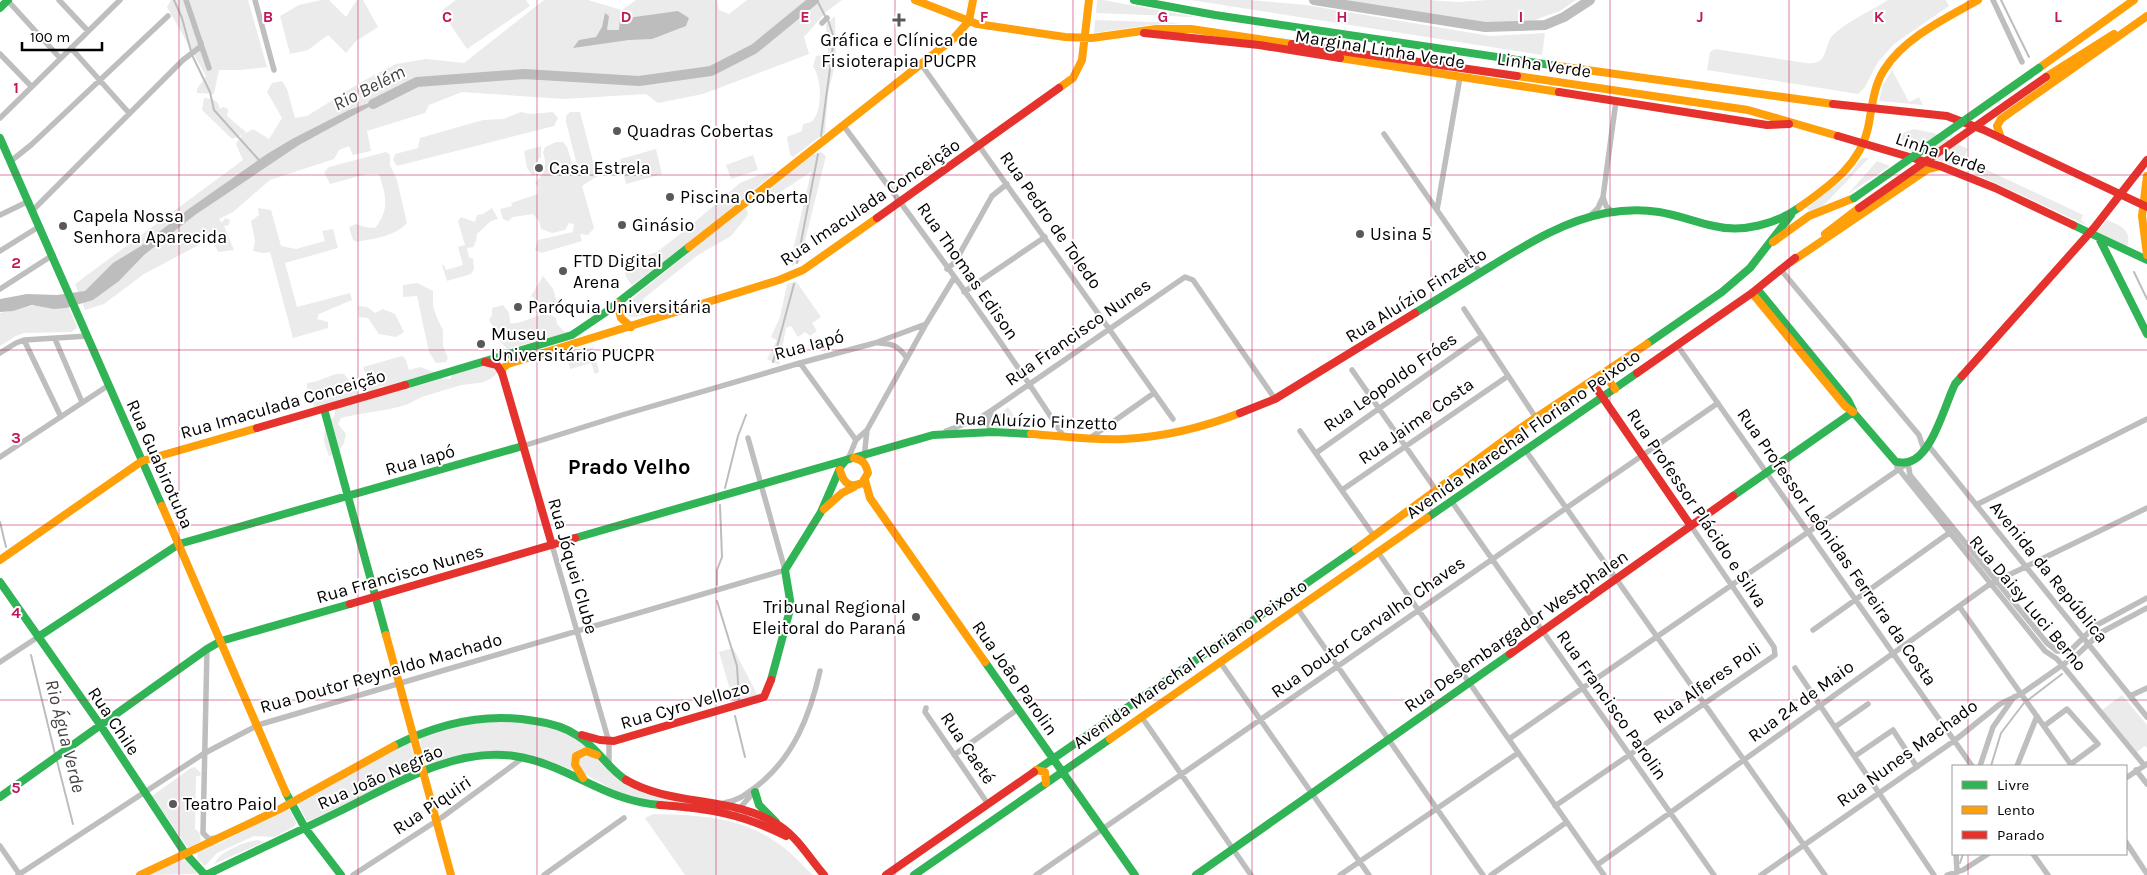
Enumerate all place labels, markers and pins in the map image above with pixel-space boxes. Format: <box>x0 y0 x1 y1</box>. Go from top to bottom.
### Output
marker: Gráfica e Clínica de Fisioterapia PUCPR <box>892 13 906 27</box>
place label: Gráfica e Clínica de Fisioterapia PUCPR <box>820 29 978 72</box>
place label: Quadras Cobertas <box>627 120 774 142</box>
marker: Quadras Cobertas <box>611 125 623 137</box>
place label: Casa Estrela <box>549 157 651 179</box>
marker: Casa Estrela <box>533 162 545 174</box>
place label: Piscina Coberta <box>680 186 808 208</box>
marker: Piscina Coberta <box>664 191 676 203</box>
place label: Capela Nossa Senhora Aparecida <box>73 205 227 248</box>
place label: Ginásio <box>632 214 694 236</box>
marker: Ginásio <box>616 219 628 231</box>
marker: Capela Nossa Senhora Aparecida <box>57 220 69 232</box>
place label: Usina 5 <box>1370 223 1432 245</box>
marker: Usina 5 <box>1354 228 1366 240</box>
place label: FTD Digital Arena <box>573 250 662 293</box>
marker: FTD Digital Arena <box>557 265 569 277</box>
place label: Paróquia Universitária <box>528 296 711 318</box>
marker: Paróquia Universitária <box>512 301 524 313</box>
place label: Museu Universitário PUCPR <box>491 323 655 366</box>
marker: Museu Universitário PUCPR <box>475 338 487 350</box>
place label: Tribunal Regional Eleitoral do Paraná <box>752 596 906 639</box>
marker: Tribunal Regional Eleitoral do Paraná <box>910 611 922 623</box>
place label: Teatro Paiol <box>183 793 277 815</box>
marker: Teatro Paiol <box>167 798 179 810</box>

